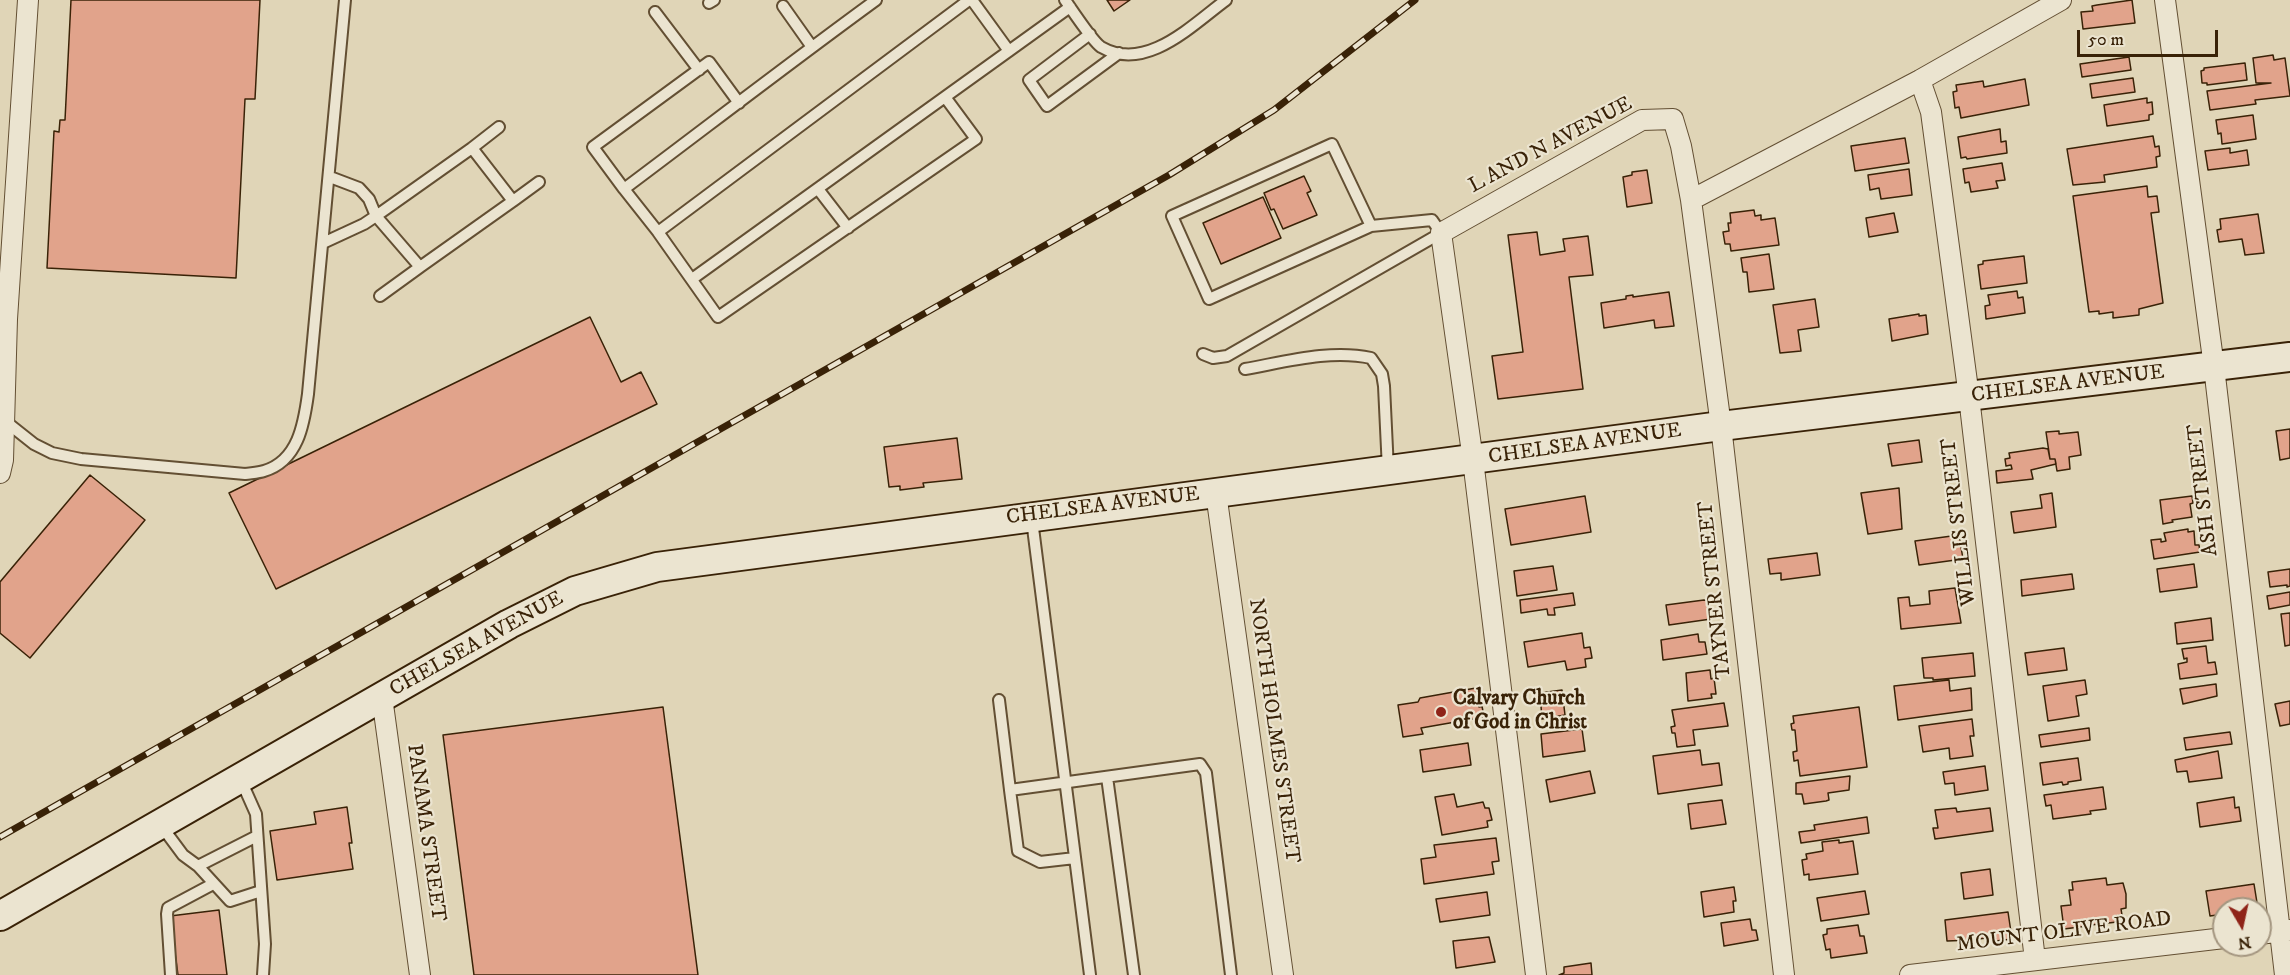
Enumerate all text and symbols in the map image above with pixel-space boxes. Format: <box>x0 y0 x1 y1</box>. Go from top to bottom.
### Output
scale bar <box>2080 18 2221 56</box>
text: 50 m <box>2088 29 2124 51</box>
street label: L AND N AVENUE <box>1465 92 1637 200</box>
street label: CHELSEA AVENUE <box>1970 361 2166 409</box>
street label: CHELSEA AVENUE <box>1487 419 1683 471</box>
street label: ASH STREET <box>2183 422 2225 558</box>
street label: WILLIS STREET <box>1937 437 1983 607</box>
street label: CHELSEA AVENUE <box>1005 483 1201 531</box>
street label: TAYNER STREET <box>1694 500 1738 680</box>
street label: CHELSEA AVENUE <box>386 587 568 703</box>
street label: NORTH HOLMES STREET <box>1242 597 1304 865</box>
place label: Calvary Church of God in Christ <box>1453 687 1587 737</box>
marker: Calvary Church of God in Christ <box>1434 705 1448 719</box>
street label: PANAMA STREET <box>400 743 450 923</box>
north arrow <box>2212 897 2272 957</box>
street label: MOUNT OLIVE ROAD <box>1955 907 2173 959</box>
text: N <box>2236 932 2253 954</box>

